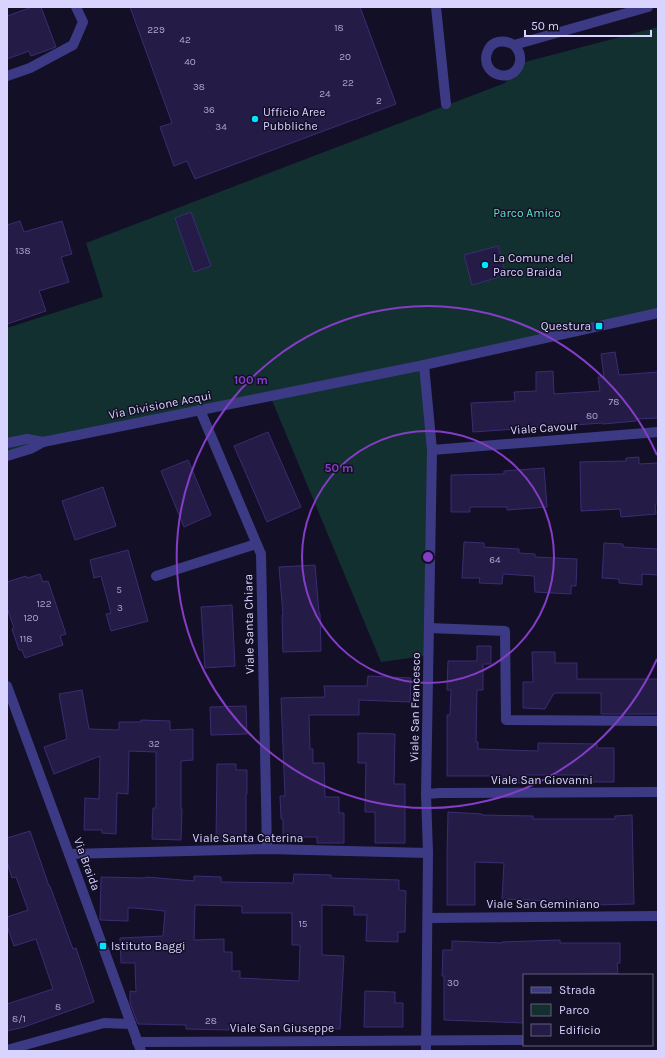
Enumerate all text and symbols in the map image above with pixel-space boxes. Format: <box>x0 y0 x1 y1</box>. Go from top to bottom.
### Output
scale bar <box>525 12 651 38</box>
text: 50 m <box>531 19 559 33</box>
house number: 18 <box>334 22 344 34</box>
house number: 229 <box>147 24 165 36</box>
house number: 42 <box>179 34 191 46</box>
house number: 20 <box>339 51 351 63</box>
house number: 40 <box>184 56 196 68</box>
house number: 22 <box>342 77 354 89</box>
house number: 38 <box>193 81 205 93</box>
house number: 24 <box>319 88 331 100</box>
house number: 2 <box>376 95 382 107</box>
house number: 36 <box>203 104 215 116</box>
place label: Ufficio Aree Pubbliche <box>263 105 325 133</box>
marker: Ufficio Aree Pubbliche <box>250 114 260 124</box>
house number: 34 <box>215 121 227 133</box>
park label: Parco Amico <box>493 206 561 220</box>
house number: 138 <box>15 245 31 257</box>
place label: La Comune del Parco Braida <box>493 251 573 279</box>
marker: La Comune del Parco Braida <box>480 260 490 270</box>
place label: Questura <box>541 319 591 333</box>
marker: Questura <box>594 321 604 331</box>
text: 100 m <box>234 373 268 387</box>
street label: Via Divisione Acqui <box>107 388 213 422</box>
house number: 78 <box>609 396 619 408</box>
house number: 80 <box>586 410 598 422</box>
street label: Viale Cavour <box>510 419 579 437</box>
text: 50 m <box>325 461 354 475</box>
centre of rings <box>421 550 435 564</box>
house number: 64 <box>489 554 501 566</box>
street label: Viale Santa Chiara <box>241 574 257 674</box>
house number: 5 <box>116 584 122 596</box>
house number: 122 <box>37 598 52 610</box>
house number: 3 <box>117 602 123 614</box>
house number: 120 <box>23 612 39 624</box>
house number: 118 <box>20 633 32 645</box>
street label: Viale San Francesco <box>407 652 423 762</box>
house number: 32 <box>148 738 160 750</box>
street label: Viale San Giovanni <box>491 773 593 787</box>
street label: Viale Santa Caterina <box>193 831 303 845</box>
street label: Via Braida <box>71 836 103 892</box>
street label: Viale San Geminiano <box>486 897 600 911</box>
house number: 15 <box>299 918 308 930</box>
place label: Istituto Baggi <box>111 939 186 953</box>
marker: Istituto Baggi <box>98 941 108 951</box>
legend <box>523 974 653 1046</box>
house number: 30 <box>447 977 459 989</box>
text: Strada <box>559 983 595 997</box>
house number: 8 <box>55 1001 61 1013</box>
text: Parco <box>559 1003 589 1017</box>
house number: 8/1 <box>12 1013 26 1025</box>
house number: 28 <box>205 1015 217 1027</box>
street label: Viale San Giuseppe <box>230 1021 334 1035</box>
text: Edificio <box>559 1023 600 1037</box>

